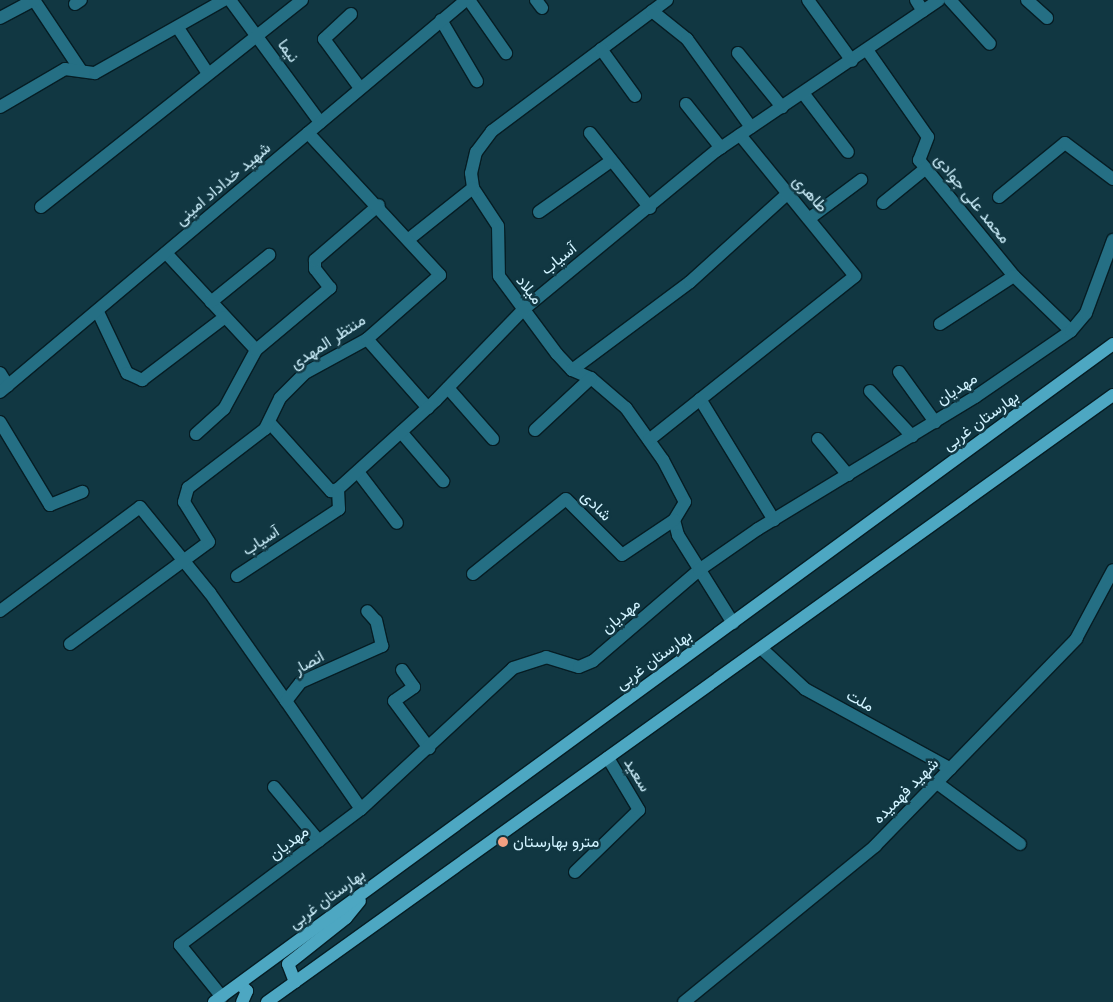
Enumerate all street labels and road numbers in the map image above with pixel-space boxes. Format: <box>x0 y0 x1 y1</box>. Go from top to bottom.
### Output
street label: نیما <box>273 36 303 66</box>
street label: شهید خداداد امینی <box>171 138 275 230</box>
street label: محمد علی جوادی <box>930 150 1014 248</box>
street label: طاهری <box>788 172 832 216</box>
street label: آسیاب <box>537 239 581 279</box>
street label: میلاد <box>512 272 546 308</box>
street label: منتظر المهدی <box>287 311 369 373</box>
street label: مهدیان <box>933 369 981 409</box>
street label: بهارستان غربی <box>939 387 1023 455</box>
street label: شادی <box>577 487 615 525</box>
street label: آسیاب <box>239 522 283 560</box>
street label: مهدیان <box>598 594 644 638</box>
street label: بهارستان غربی <box>612 626 696 694</box>
street label: انصار <box>290 647 328 679</box>
street label: ملت <box>843 686 877 716</box>
street label: شهید فهمیده <box>869 754 943 828</box>
street label: سعید <box>619 755 655 795</box>
street label: مهدیان <box>265 822 313 864</box>
street label: بهارستان غربی <box>285 865 369 933</box>

